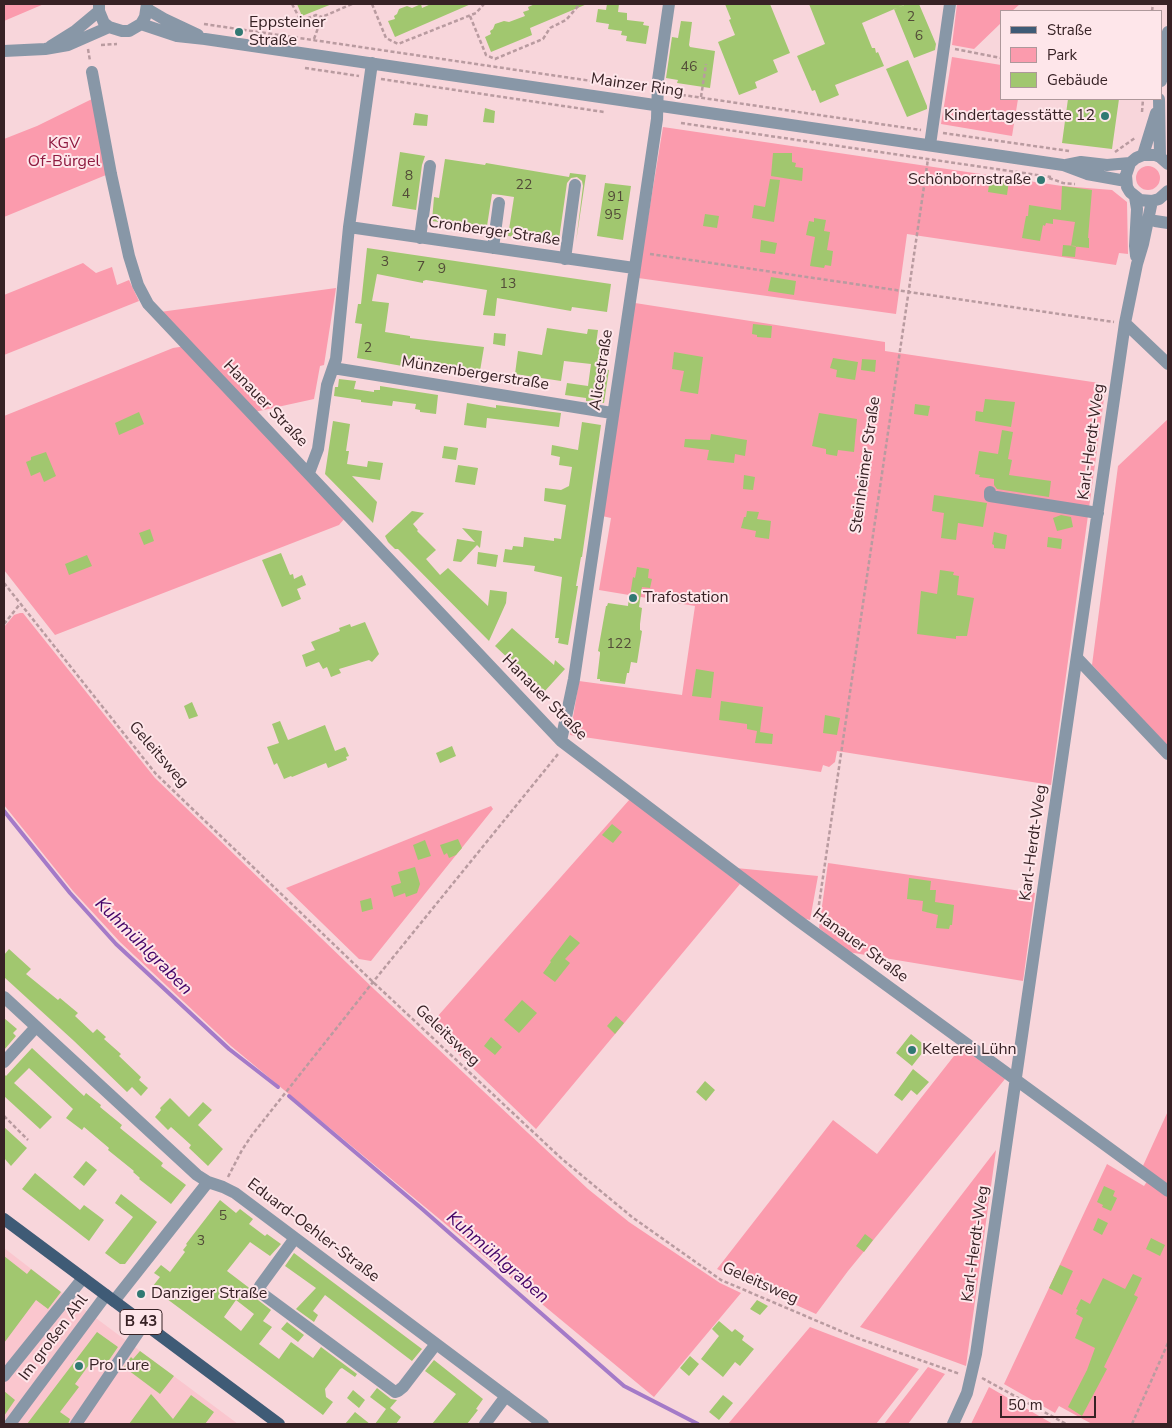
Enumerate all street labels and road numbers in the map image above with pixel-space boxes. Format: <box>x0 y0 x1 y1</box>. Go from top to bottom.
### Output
street label: Mainzer Ring <box>589 70 685 102</box>
street label: Cronberger Straße <box>427 213 561 251</box>
street label: Alicestraße <box>586 328 618 412</box>
street label: Münzenbergerstraße <box>400 353 550 395</box>
street label: Hanauer Straße <box>219 357 311 451</box>
street label: Karl-Herdt-Weg <box>1074 383 1110 501</box>
street label: Steinheimer Straße <box>847 395 885 535</box>
street label: Hanauer Straße <box>497 651 591 745</box>
street label: Geleitsweg <box>124 718 192 792</box>
street label: Karl-Herdt-Weg <box>1016 784 1052 902</box>
street label: Hanauer Straße <box>808 905 912 987</box>
street label: Geleitsweg <box>411 1001 483 1071</box>
street label: Eduard-Oehler-Straße <box>243 1175 383 1287</box>
street label: Karl-Herdt-Weg <box>958 1185 994 1303</box>
street label: Geleitsweg <box>719 1259 801 1309</box>
street label: Im großen Ahl <box>15 1291 93 1385</box>
road number: B 43 <box>120 1310 162 1334</box>

